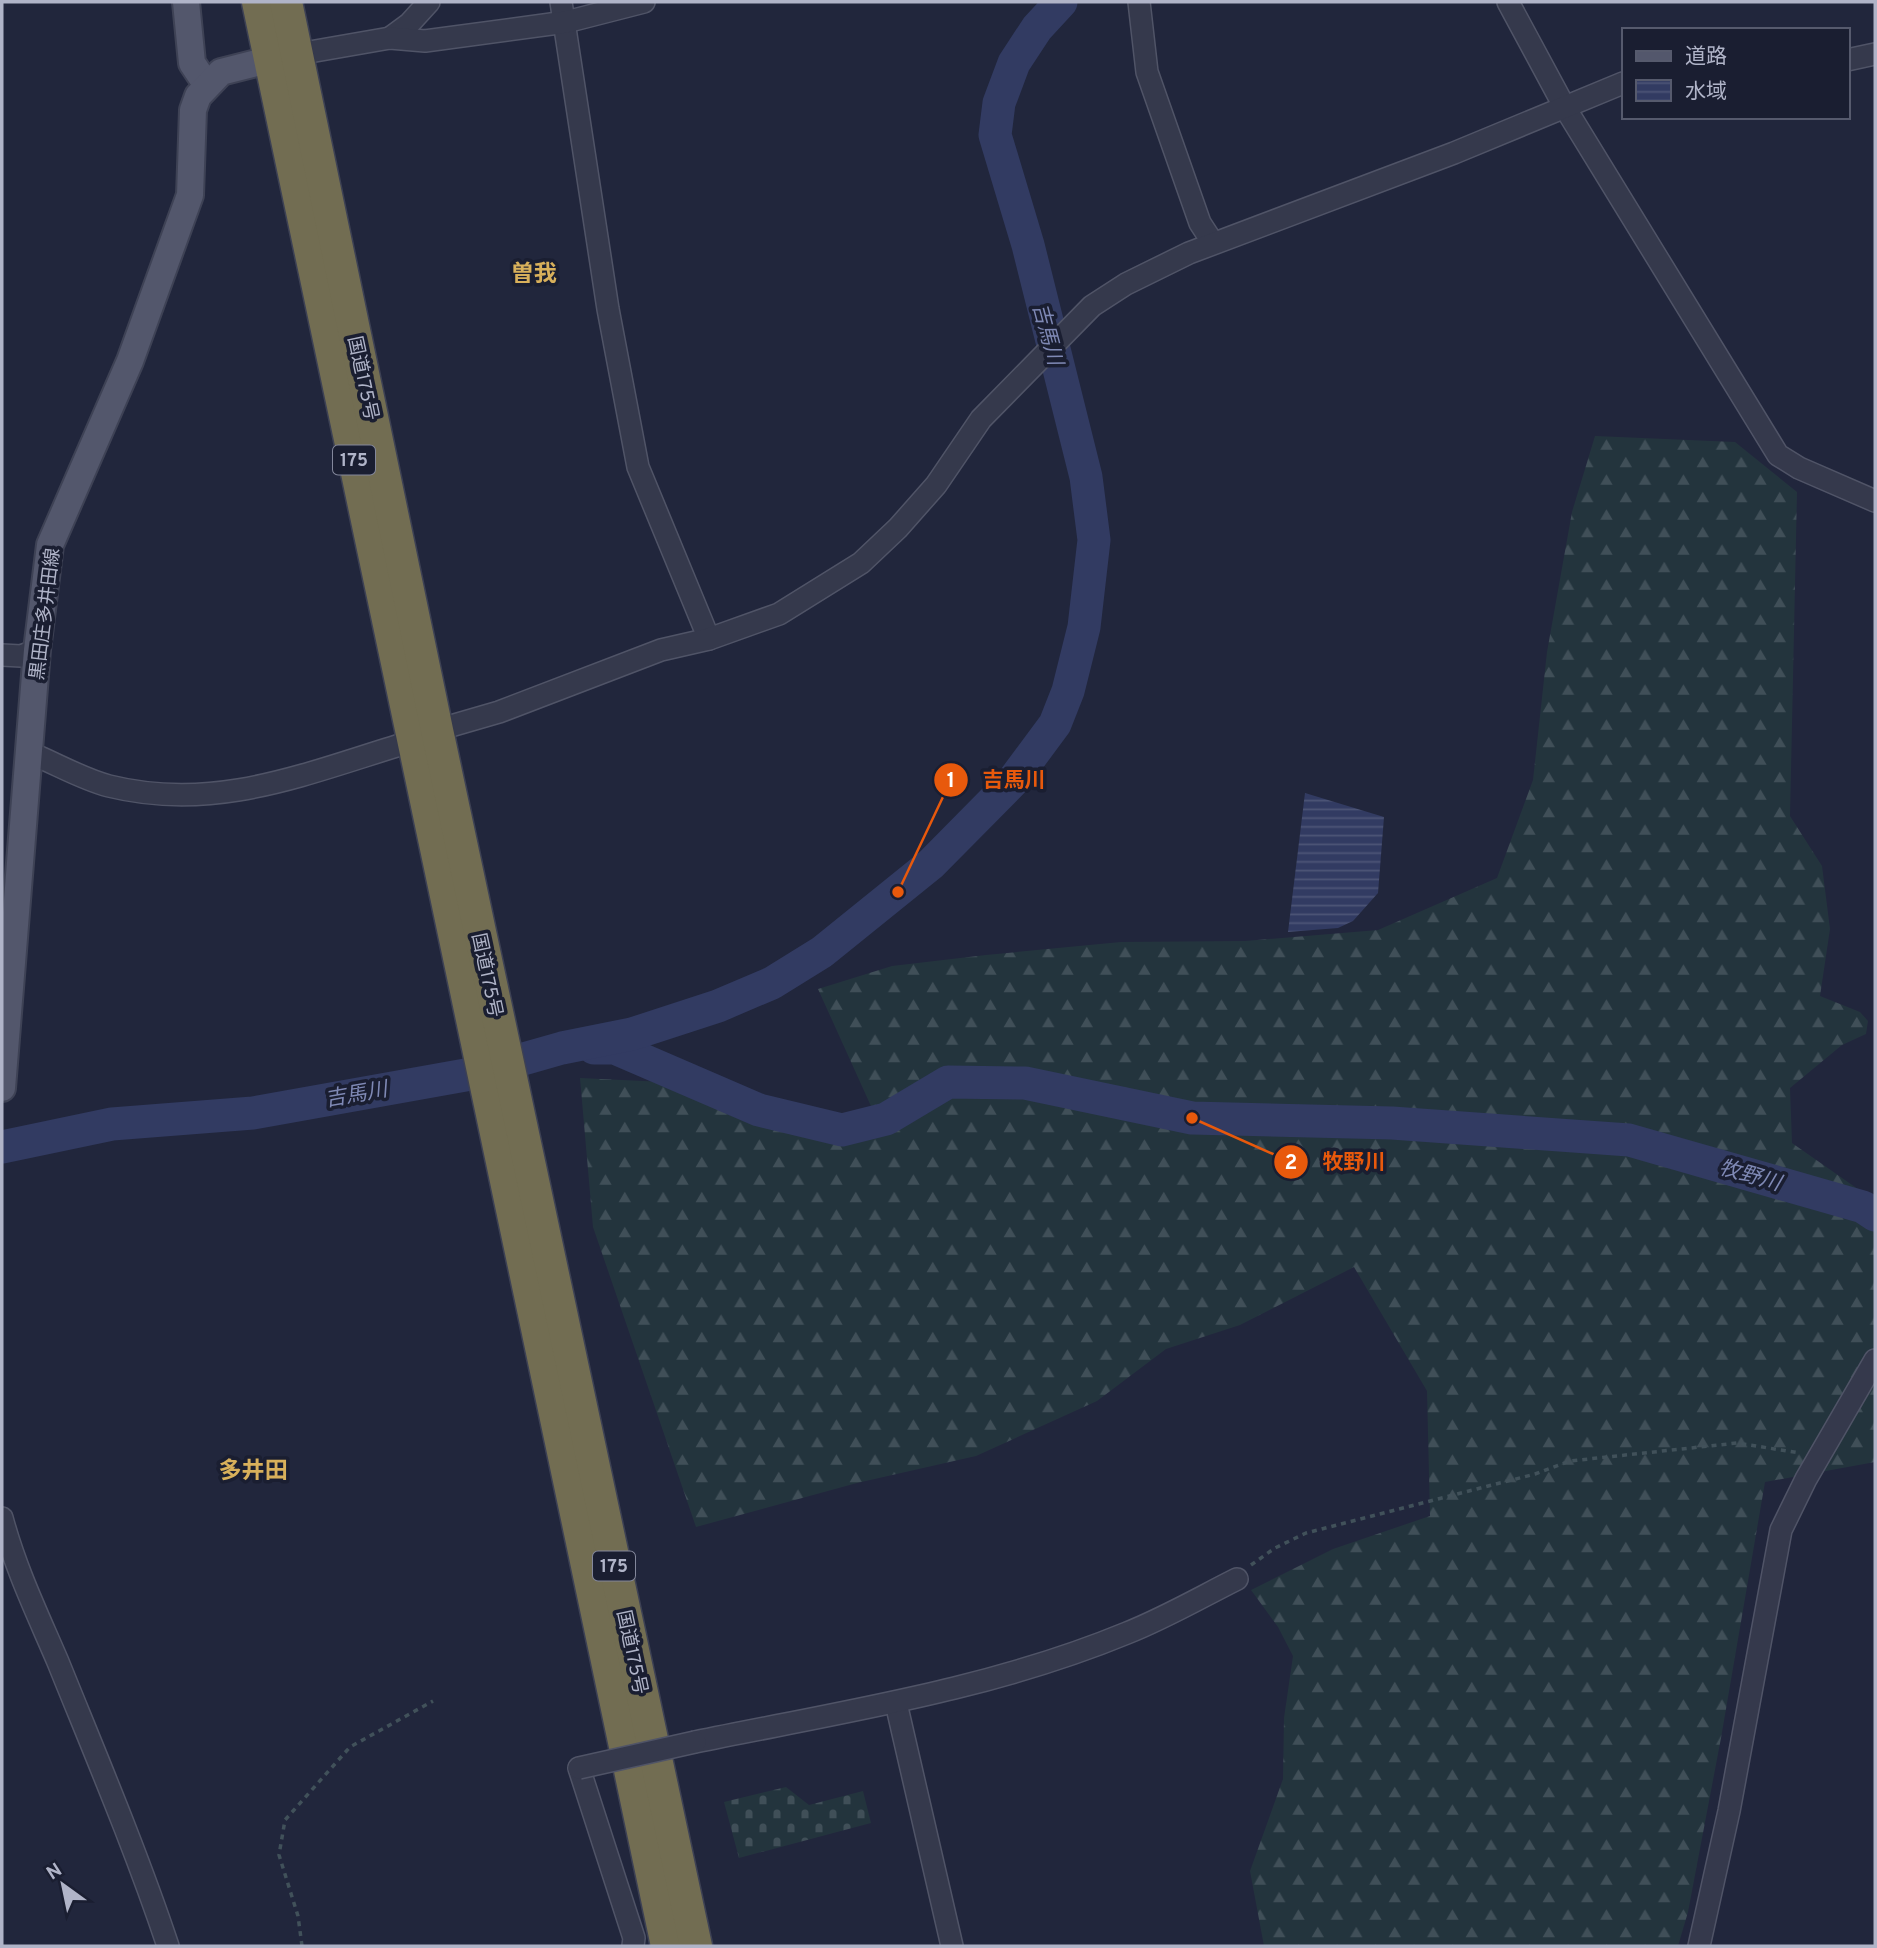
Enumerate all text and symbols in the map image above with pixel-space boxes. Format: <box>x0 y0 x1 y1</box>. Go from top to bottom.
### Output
legend <box>1622 28 1849 119</box>
text: 道路 <box>1685 44 1727 71</box>
text: 水域 <box>1685 79 1727 106</box>
district label: 曽我 <box>511 261 557 290</box>
water label: 吉馬川 <box>1025 300 1068 370</box>
street label: 国道175号 <box>341 334 383 423</box>
road number: 175 <box>333 446 375 474</box>
street label: 黒田庄多井田線 <box>26 547 66 682</box>
callout: 吉馬川 <box>933 759 1059 801</box>
text: 1 <box>947 768 955 795</box>
text: 吉馬川 <box>983 768 1046 795</box>
street label: 国道175号 <box>465 931 507 1020</box>
water label: 吉馬川 <box>323 1076 392 1114</box>
callout: 牧野川 <box>1274 1141 1400 1183</box>
text: 2 <box>1285 1150 1297 1177</box>
text: 牧野川 <box>1323 1150 1386 1177</box>
water label: 牧野川 <box>1716 1155 1786 1199</box>
district label: 多井田 <box>219 1458 288 1487</box>
road number: 175 <box>593 1552 635 1581</box>
street label: 国道175号 <box>610 1608 652 1697</box>
north arrow <box>28 1850 98 1920</box>
text: N <box>43 1859 67 1886</box>

